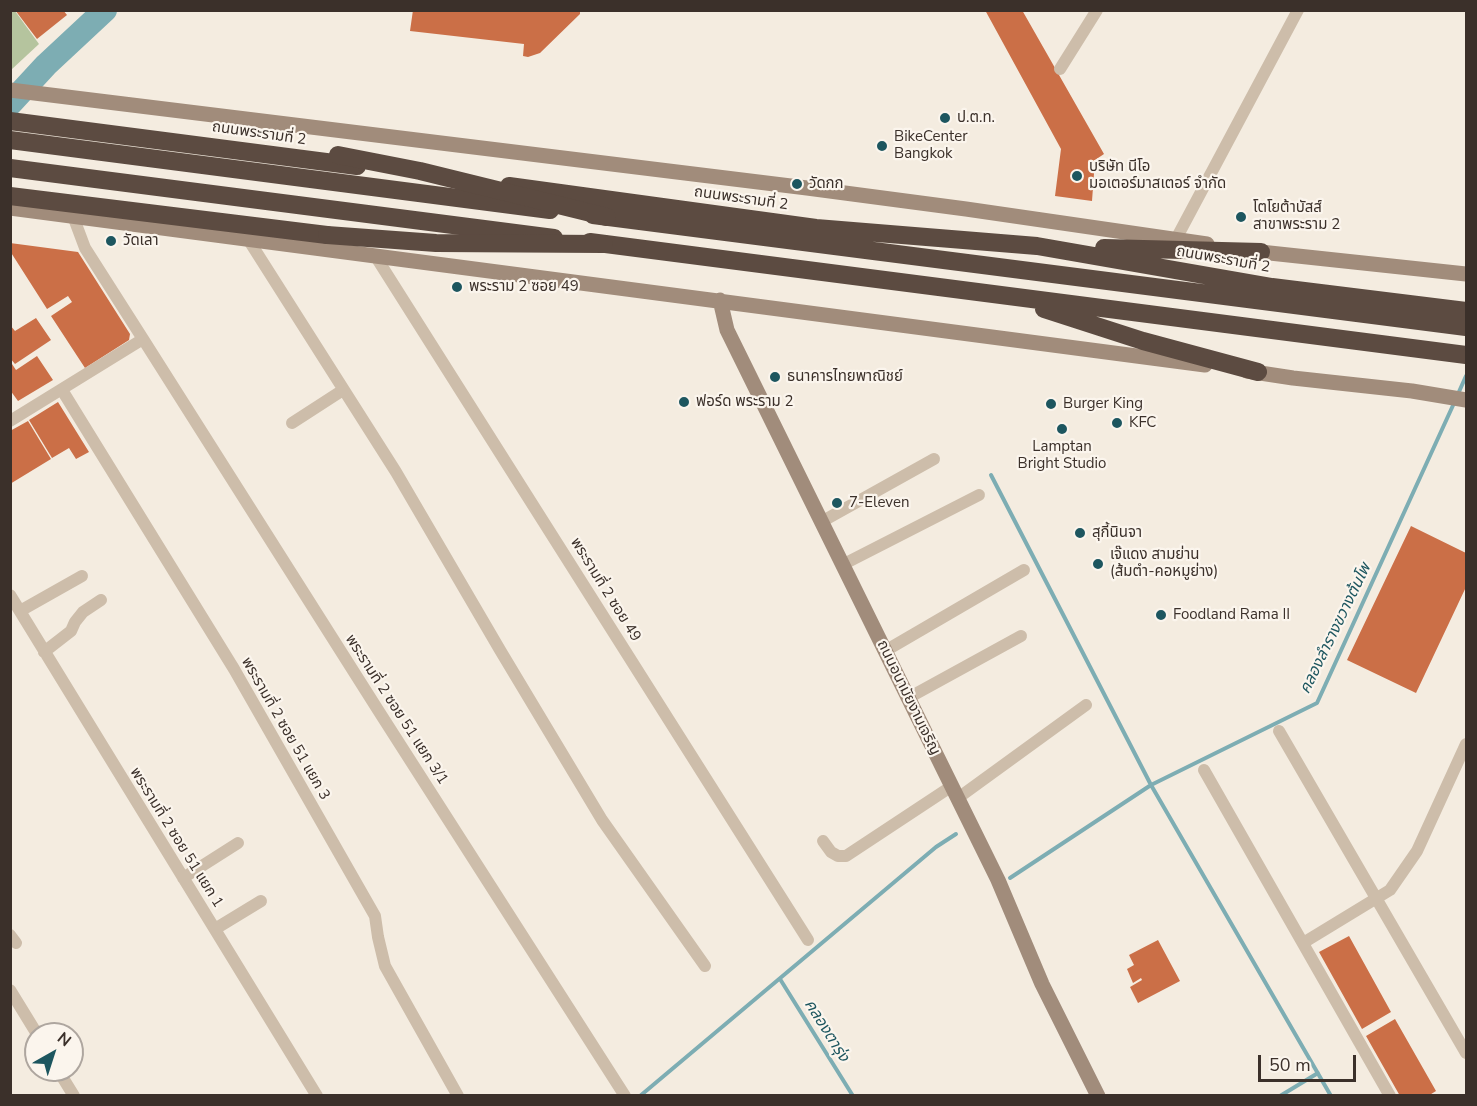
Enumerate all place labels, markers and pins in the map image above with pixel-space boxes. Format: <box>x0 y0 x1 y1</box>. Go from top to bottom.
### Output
place label: ป.ต.ท. <box>957 109 995 127</box>
marker: ป.ต.ท. <box>938 111 952 125</box>
place label: BikeCenter Bangkok <box>894 128 968 163</box>
marker: BikeCenter Bangkok <box>875 139 889 153</box>
place label: บริษัท นีโอ มอเตอร์มาสเตอร์ จำกัด <box>1089 158 1226 193</box>
marker: บริษัท นีโอ มอเตอร์มาสเตอร์ จำกัด <box>1070 169 1084 183</box>
place label: วัดกก <box>809 175 844 193</box>
marker: วัดกก <box>790 177 804 191</box>
place label: โตโยต้าบัสส์ สาขาพระราม 2 <box>1253 199 1340 234</box>
marker: โตโยต้าบัสส์ สาขาพระราม 2 <box>1234 210 1248 224</box>
place label: วัดเลา <box>123 232 159 250</box>
marker: วัดเลา <box>104 234 118 248</box>
place label: พระราม 2 ซอย 49 <box>469 278 579 296</box>
marker: พระราม 2 ซอย 49 <box>450 280 464 294</box>
place label: ธนาคารไทยพาณิชย์ <box>787 368 903 386</box>
marker: ธนาคารไทยพาณิชย์ <box>768 370 782 384</box>
place label: ฟอร์ด พระราม 2 <box>696 393 794 411</box>
marker: ฟอร์ด พระราม 2 <box>677 395 691 409</box>
place label: Burger King <box>1063 395 1143 413</box>
marker: Burger King <box>1044 397 1058 411</box>
place label: KFC <box>1129 414 1156 432</box>
marker: KFC <box>1110 416 1124 430</box>
marker: Lamptan Bright Studio <box>1055 422 1069 436</box>
place label: Lamptan Bright Studio <box>1018 438 1106 473</box>
place label: 7-Eleven <box>849 494 909 512</box>
marker: 7-Eleven <box>830 496 844 510</box>
place label: สุกี้นินจา <box>1092 524 1142 542</box>
marker: สุกี้นินจา <box>1073 526 1087 540</box>
place label: เจ๊แดง สามย่าน (ส้มตำ-คอหมูย่าง) <box>1110 546 1218 581</box>
marker: เจ๊แดง สามย่าน (ส้มตำ-คอหมูย่าง) <box>1091 557 1105 571</box>
place label: Foodland Rama II <box>1173 606 1290 624</box>
marker: Foodland Rama II <box>1154 608 1168 622</box>

